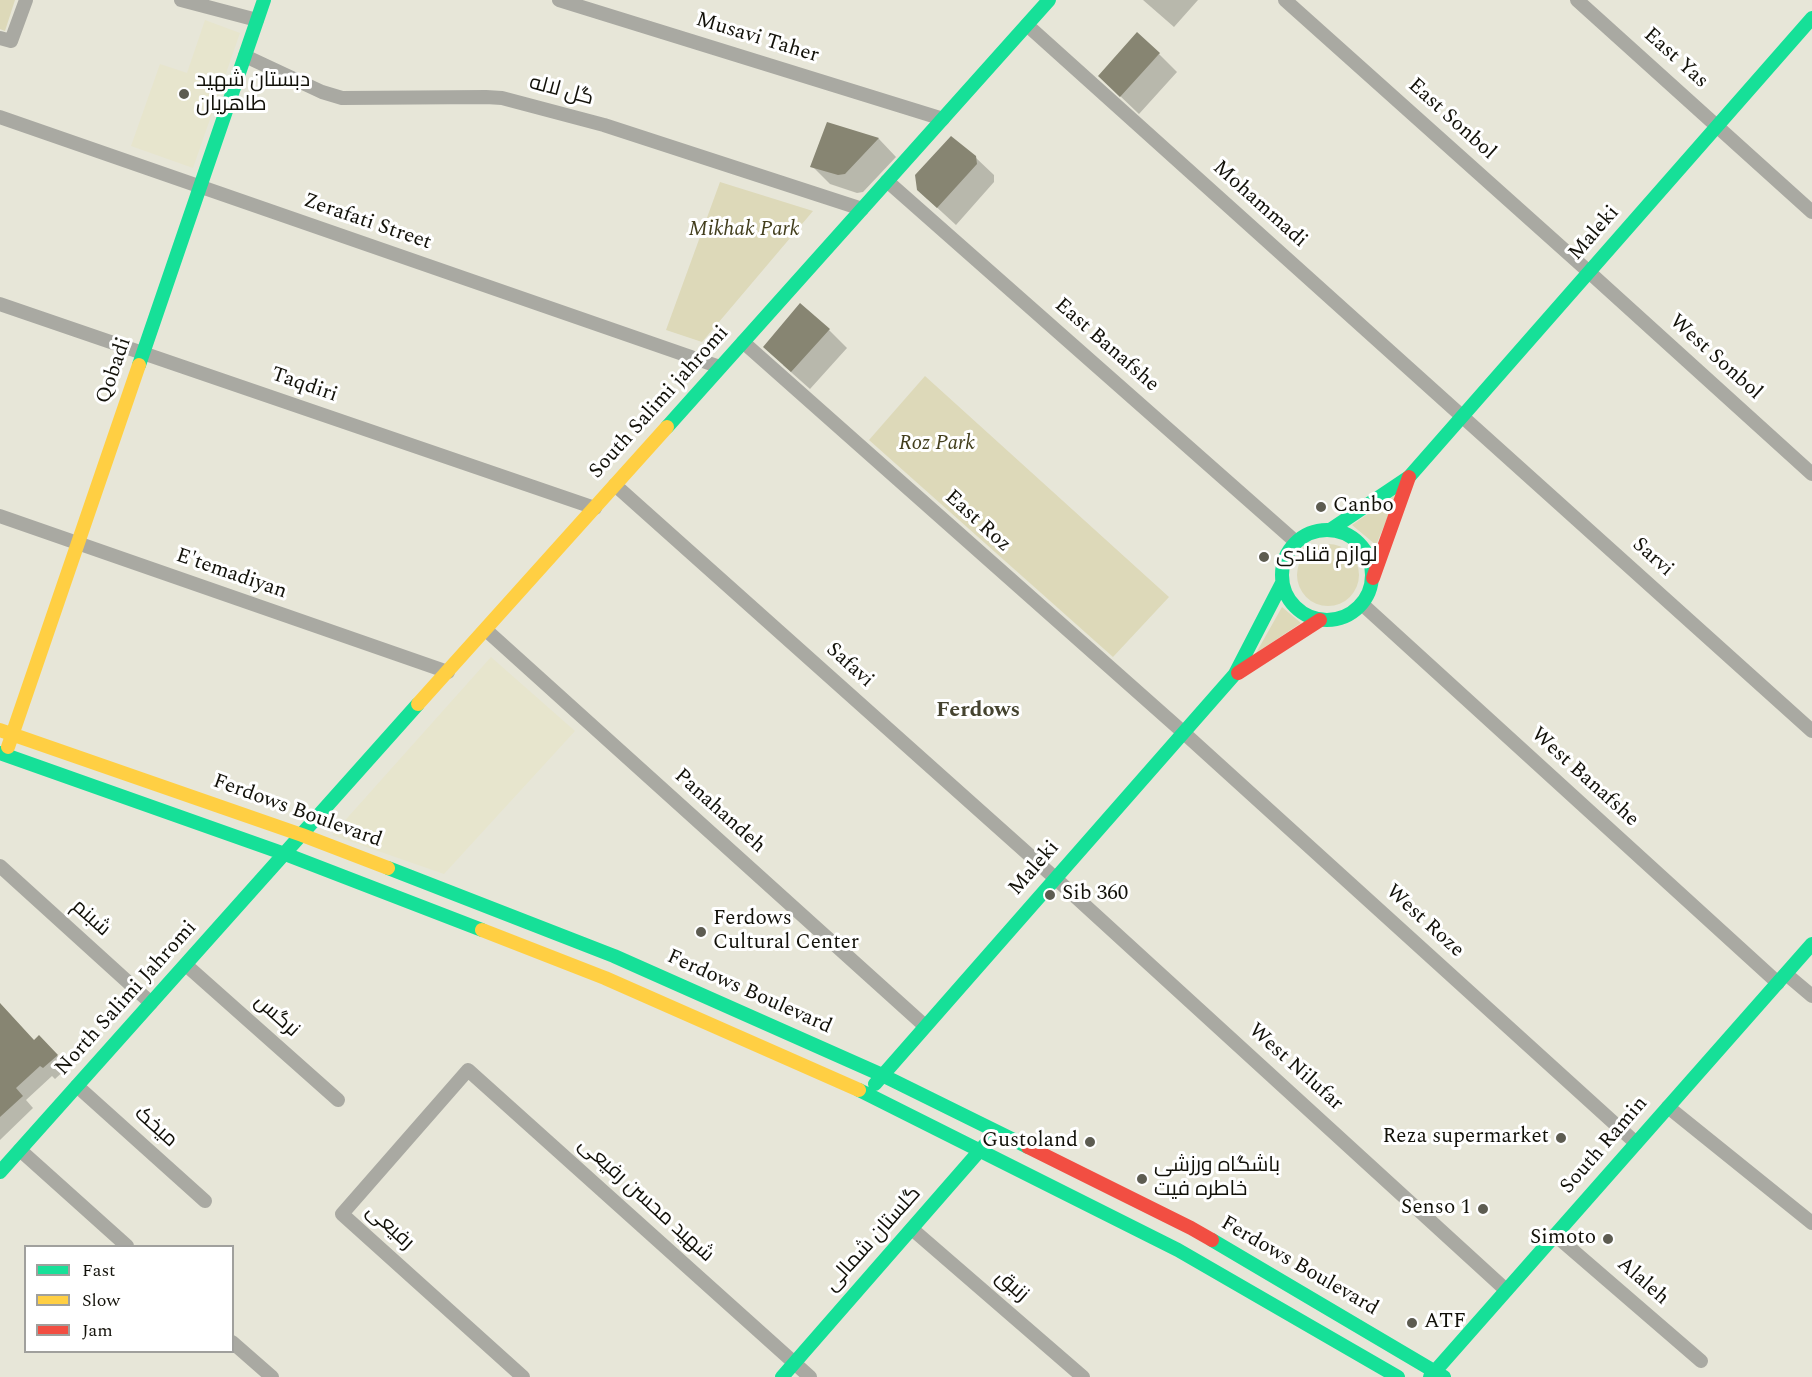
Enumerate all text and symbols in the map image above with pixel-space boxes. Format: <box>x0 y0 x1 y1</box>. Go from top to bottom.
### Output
street label: Musavi Taher <box>692 8 822 70</box>
street label: East Yas <box>1637 23 1713 95</box>
place label: دبستان شهید طاهریان <box>196 69 310 119</box>
street label: گل لاله <box>526 71 596 113</box>
street label: East Sonbol <box>1402 74 1500 166</box>
marker: دبستان شهید طاهریان <box>177 87 191 101</box>
street label: Mohammadi <box>1207 156 1311 254</box>
street label: Zerafati Street <box>300 189 434 257</box>
street label: Maleki <box>1564 201 1626 267</box>
park label: Mikhak Park <box>688 218 800 244</box>
street label: East Banafshe <box>1049 294 1163 398</box>
street label: West Sonbol <box>1663 310 1767 406</box>
street label: South Salimi jahromi <box>585 321 735 485</box>
street label: Qobadi <box>92 334 138 408</box>
street label: Taqdiri <box>268 363 340 409</box>
park label: Roz Park <box>899 432 975 458</box>
street label: East Roz <box>939 486 1015 558</box>
place label: Canbo <box>1333 494 1394 520</box>
marker: Canbo <box>1314 500 1328 514</box>
street label: Sarvi <box>1626 533 1678 583</box>
street label: E'temadiyan <box>172 544 290 606</box>
place label: لوازم قنادی <box>1276 544 1378 570</box>
marker: لوازم قنادی <box>1257 550 1271 564</box>
street label: Safavi <box>820 638 878 694</box>
district label: Ferdows <box>936 699 1020 725</box>
street label: West Banafshe <box>1525 723 1643 833</box>
street label: Panahandeh <box>668 764 770 860</box>
street label: Ferdows Boulevard <box>209 770 385 854</box>
street label: Maleki <box>1004 836 1066 902</box>
street label: West Roze <box>1380 880 1468 964</box>
place label: Sib 360 <box>1062 882 1128 908</box>
marker: Sib 360 <box>1043 888 1057 902</box>
street label: شبنم <box>65 895 115 943</box>
place label: Ferdows Cultural Center <box>713 907 859 957</box>
street label: North Salimi Jahromi <box>51 916 203 1082</box>
marker: Ferdows Cultural Center <box>694 925 708 939</box>
street label: Ferdows Boulevard <box>663 945 835 1041</box>
street label: نرگس <box>248 990 304 1044</box>
street label: West Nilufar <box>1242 1019 1348 1117</box>
street label: South Ramin <box>1556 1092 1654 1200</box>
street label: میخک <box>128 1102 182 1154</box>
place label: Reza supermarket <box>1382 1125 1549 1151</box>
place label: Gustoland <box>982 1129 1078 1155</box>
marker: Reza supermarket <box>1554 1131 1568 1145</box>
street label: شهید محسن رفیعی <box>572 1133 718 1269</box>
marker: Gustoland <box>1083 1135 1097 1149</box>
place label: باشگاه ورزشی خاطره فیت <box>1154 1154 1280 1204</box>
marker: باشگاه ورزشی خاطره فیت <box>1135 1172 1149 1186</box>
street label: گلستان شمالی <box>820 1182 928 1298</box>
place label: Senso 1 <box>1401 1196 1471 1222</box>
street label: رفیعی <box>360 1200 418 1256</box>
marker: Senso 1 <box>1476 1202 1490 1216</box>
street label: Ferdows Boulevard <box>1216 1212 1382 1322</box>
place label: Simoto <box>1530 1226 1596 1252</box>
marker: Simoto <box>1601 1232 1615 1246</box>
legend <box>24 1245 234 1353</box>
street label: Alaleh <box>1611 1253 1673 1311</box>
text: Fast <box>82 1257 115 1284</box>
street label: زنبق <box>989 1266 1033 1308</box>
text: Slow <box>82 1287 120 1314</box>
place label: ATF <box>1424 1310 1466 1336</box>
marker: ATF <box>1405 1316 1419 1330</box>
text: Jam <box>82 1317 113 1344</box>

